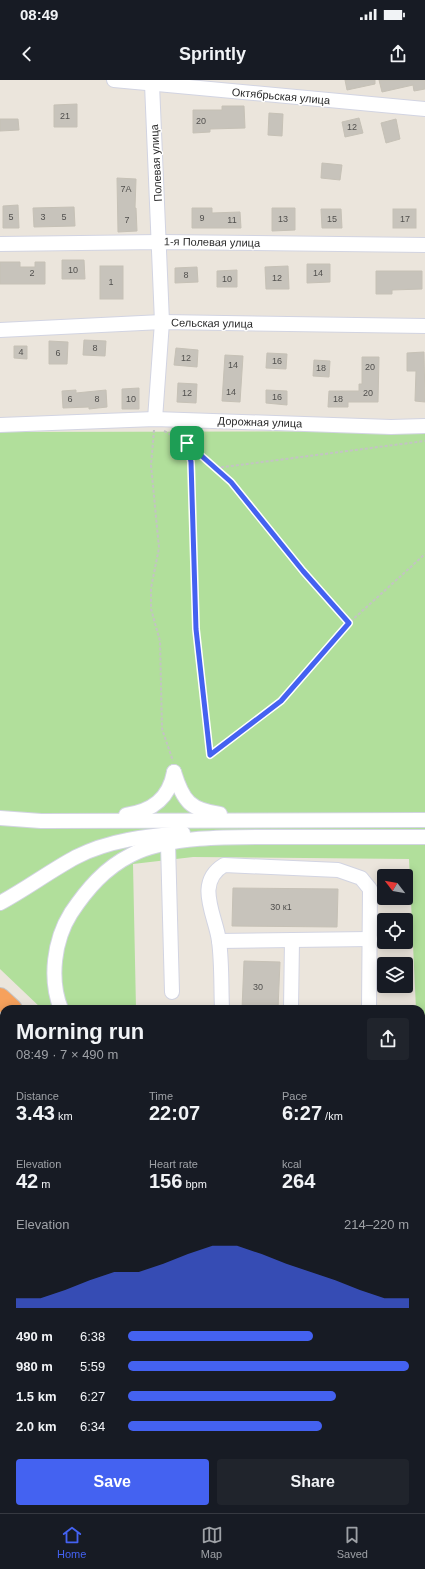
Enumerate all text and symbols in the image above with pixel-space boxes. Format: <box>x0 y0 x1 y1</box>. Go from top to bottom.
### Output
text: 08:49 <box>20 6 58 23</box>
icon: back <box>16 43 38 65</box>
icon: share <box>387 43 409 65</box>
text: Sprintly <box>179 44 246 64</box>
street label: Октябрьская улица <box>231 86 331 106</box>
house number: 21 <box>60 111 70 121</box>
house number: 20 <box>196 116 206 126</box>
house number: 12 <box>347 122 357 132</box>
street label: Полевая улица <box>148 123 164 202</box>
house number: 7А <box>120 184 132 194</box>
house number: 5 <box>8 212 14 222</box>
house number: 3 <box>40 212 46 222</box>
house number: 5 <box>61 212 67 222</box>
house number: 9 <box>199 213 205 223</box>
house number: 13 <box>278 214 288 224</box>
house number: 15 <box>327 214 337 224</box>
house number: 17 <box>400 214 410 224</box>
house number: 7 <box>124 215 130 225</box>
house number: 11 <box>227 215 237 225</box>
street label: 1-я Полевая улица <box>164 235 261 249</box>
house number: 10 <box>68 265 78 275</box>
house number: 2 <box>29 268 35 278</box>
house number: 14 <box>313 268 323 278</box>
house number: 8 <box>183 270 189 280</box>
house number: 12 <box>272 273 282 283</box>
house number: 10 <box>222 274 232 284</box>
house number: 1 <box>108 277 114 287</box>
street label: Сельская улица <box>171 316 254 330</box>
house number: 8 <box>92 343 98 353</box>
house number: 4 <box>18 347 24 357</box>
house number: 6 <box>55 348 61 358</box>
house number: 12 <box>181 353 191 363</box>
house number: 16 <box>272 356 282 366</box>
house number: 14 <box>228 360 238 370</box>
house number: 20 <box>365 362 375 372</box>
house number: 18 <box>316 363 326 373</box>
house number: 14 <box>226 387 236 397</box>
house number: 12 <box>182 388 192 398</box>
house number: 20 <box>363 388 373 398</box>
house number: 16 <box>272 392 282 402</box>
house number: 6 <box>67 394 73 404</box>
house number: 8 <box>94 394 100 404</box>
house number: 10 <box>126 394 136 404</box>
house number: 18 <box>333 394 343 404</box>
street label: Дорожная улица <box>218 415 303 430</box>
pin <box>170 426 204 460</box>
icon: arrive <box>176 432 198 454</box>
north arrow <box>377 869 413 905</box>
map controls <box>377 869 413 993</box>
house number: 30 к1 <box>270 902 292 912</box>
button: locate <box>377 913 413 949</box>
button: layers <box>377 957 413 993</box>
house number: 30 <box>253 982 263 992</box>
button: share <box>367 1018 409 1060</box>
text: Morning run <box>16 1019 144 1044</box>
text: 08:49 · 7 × 490 m <box>16 1047 118 1062</box>
text: Distance <box>16 1090 59 1102</box>
text: Time <box>149 1090 173 1102</box>
text: Pace <box>282 1090 307 1102</box>
text: 3.43 <box>16 1102 55 1124</box>
text: 22:07 <box>149 1102 200 1124</box>
text: 6:27 <box>282 1102 322 1124</box>
text: km <box>55 1110 73 1122</box>
text: /km <box>322 1110 343 1122</box>
text: Elevation <box>16 1158 61 1170</box>
text: Heart rate <box>149 1158 198 1170</box>
text: kcal <box>282 1158 302 1170</box>
text: 42 <box>16 1170 38 1192</box>
text: 156 <box>149 1170 182 1192</box>
text: 264 <box>282 1170 315 1192</box>
text: m <box>38 1178 50 1190</box>
text: bpm <box>182 1178 207 1190</box>
text: Elevation <box>16 1217 69 1232</box>
text: 214–220 m <box>344 1217 409 1232</box>
text: 490 m <box>16 1329 53 1344</box>
text: 6:38 <box>80 1329 105 1344</box>
text: 980 m <box>16 1359 53 1374</box>
text: 5:59 <box>80 1359 105 1374</box>
text: 1.5 km <box>16 1389 56 1404</box>
text: 6:27 <box>80 1389 105 1404</box>
text: 2.0 km <box>16 1419 56 1434</box>
text: 6:34 <box>80 1419 105 1434</box>
button: Save <box>16 1459 209 1505</box>
button: Share <box>217 1459 409 1505</box>
tab: Home <box>57 1524 86 1560</box>
tab: Map <box>201 1524 223 1560</box>
tab: Saved <box>337 1524 368 1560</box>

